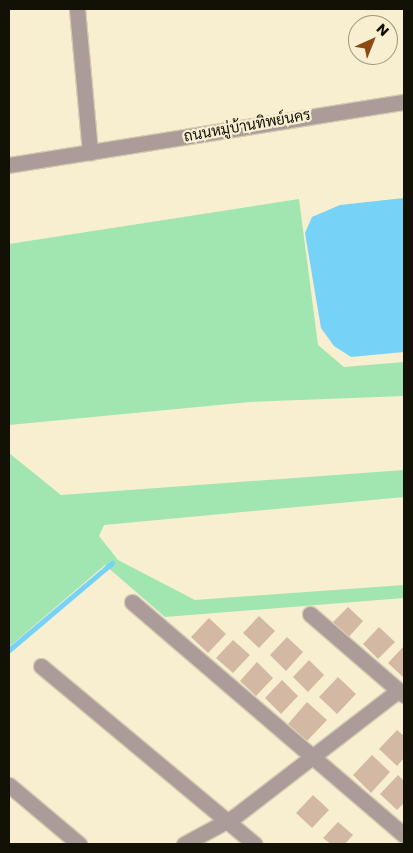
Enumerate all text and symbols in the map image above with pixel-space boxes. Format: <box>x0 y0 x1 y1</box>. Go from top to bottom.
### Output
north arrow <box>348 15 398 65</box>
text: N <box>372 19 393 41</box>
street label: ถนนหมู่บ้านทิพย์นคร <box>182 105 312 145</box>

